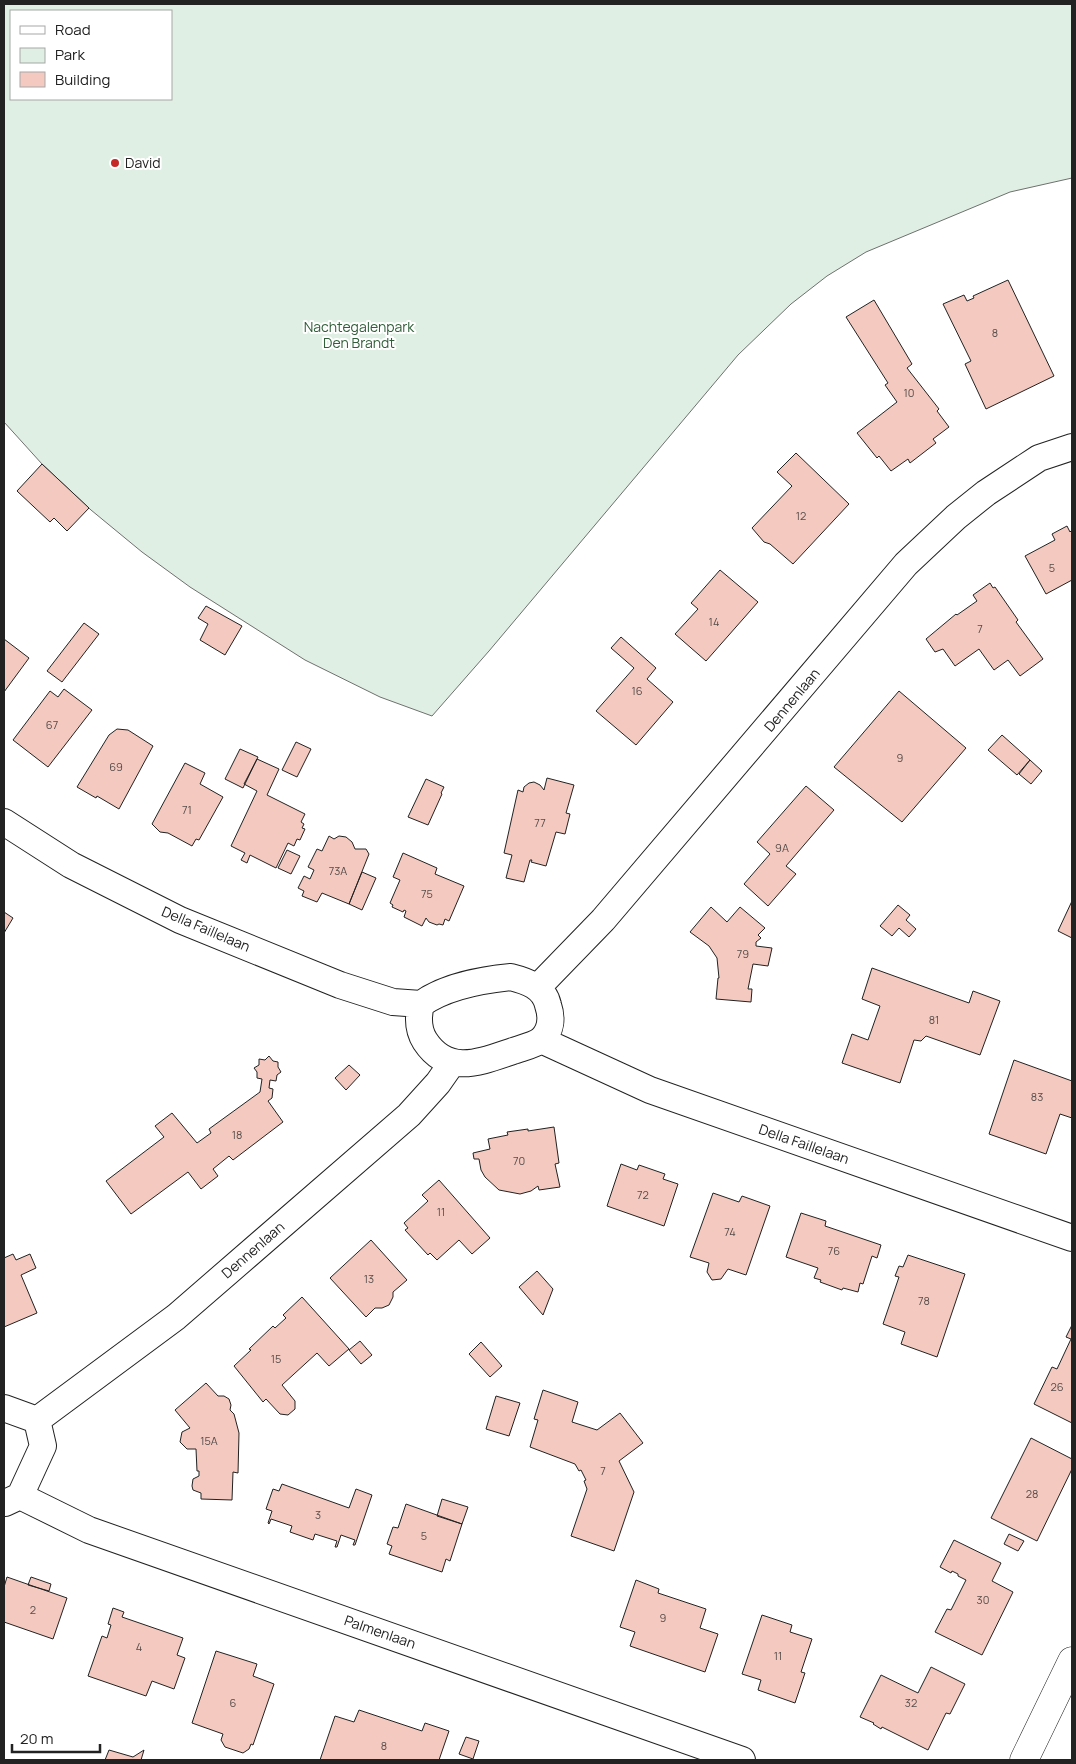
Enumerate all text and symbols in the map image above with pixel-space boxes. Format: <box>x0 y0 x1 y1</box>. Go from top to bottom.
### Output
legend <box>10 10 172 100</box>
text: Road <box>55 19 91 40</box>
text: Park <box>55 44 85 65</box>
text: Building <box>55 69 110 90</box>
place label: David <box>125 153 161 172</box>
marker: David <box>109 157 121 169</box>
park label: Nachtegalenpark Den Brandt <box>304 317 415 352</box>
house number: 8 <box>992 325 998 340</box>
house number: 10 <box>903 385 915 400</box>
house number: 12 <box>796 508 806 523</box>
house number: 5 <box>1049 560 1055 575</box>
house number: 14 <box>709 614 719 629</box>
house number: 7 <box>977 621 983 636</box>
street label: Dennenlaan <box>759 664 824 735</box>
house number: 16 <box>631 683 643 698</box>
house number: 67 <box>46 717 58 732</box>
house number: 9 <box>897 750 904 765</box>
house number: 69 <box>109 759 123 774</box>
house number: 71 <box>182 802 192 817</box>
house number: 77 <box>534 815 546 830</box>
house number: 9A <box>775 840 789 855</box>
house number: 73A <box>329 863 347 878</box>
house number: 75 <box>421 886 433 901</box>
street label: Della Faillelaan <box>159 901 253 956</box>
house number: 79 <box>737 946 749 961</box>
house number: 81 <box>929 1012 939 1027</box>
house number: 83 <box>1031 1089 1043 1104</box>
street label: Della Faillelaan <box>756 1119 852 1168</box>
house number: 18 <box>232 1127 242 1142</box>
house number: 70 <box>513 1153 525 1168</box>
house number: 72 <box>637 1187 649 1202</box>
house number: 11 <box>437 1204 445 1219</box>
street label: Dennenlaan <box>217 1217 288 1282</box>
house number: 74 <box>724 1224 736 1239</box>
house number: 76 <box>828 1243 840 1258</box>
house number: 13 <box>364 1271 374 1286</box>
house number: 78 <box>918 1293 930 1308</box>
house number: 15 <box>271 1351 281 1366</box>
house number: 26 <box>1050 1379 1064 1394</box>
house number: 15A <box>200 1433 218 1448</box>
house number: 7 <box>600 1463 606 1478</box>
house number: 28 <box>1026 1486 1038 1501</box>
house number: 3 <box>315 1507 321 1522</box>
house number: 5 <box>421 1528 427 1543</box>
house number: 30 <box>977 1592 989 1607</box>
house number: 2 <box>30 1602 36 1617</box>
street label: Palmenlaan <box>342 1610 418 1653</box>
house number: 9 <box>660 1610 667 1625</box>
house number: 4 <box>136 1639 142 1654</box>
house number: 11 <box>774 1648 782 1663</box>
house number: 6 <box>230 1695 237 1710</box>
house number: 32 <box>905 1695 917 1710</box>
scale bar <box>12 1722 100 1754</box>
text: 20 m <box>20 1728 53 1749</box>
house number: 8 <box>381 1738 387 1753</box>

